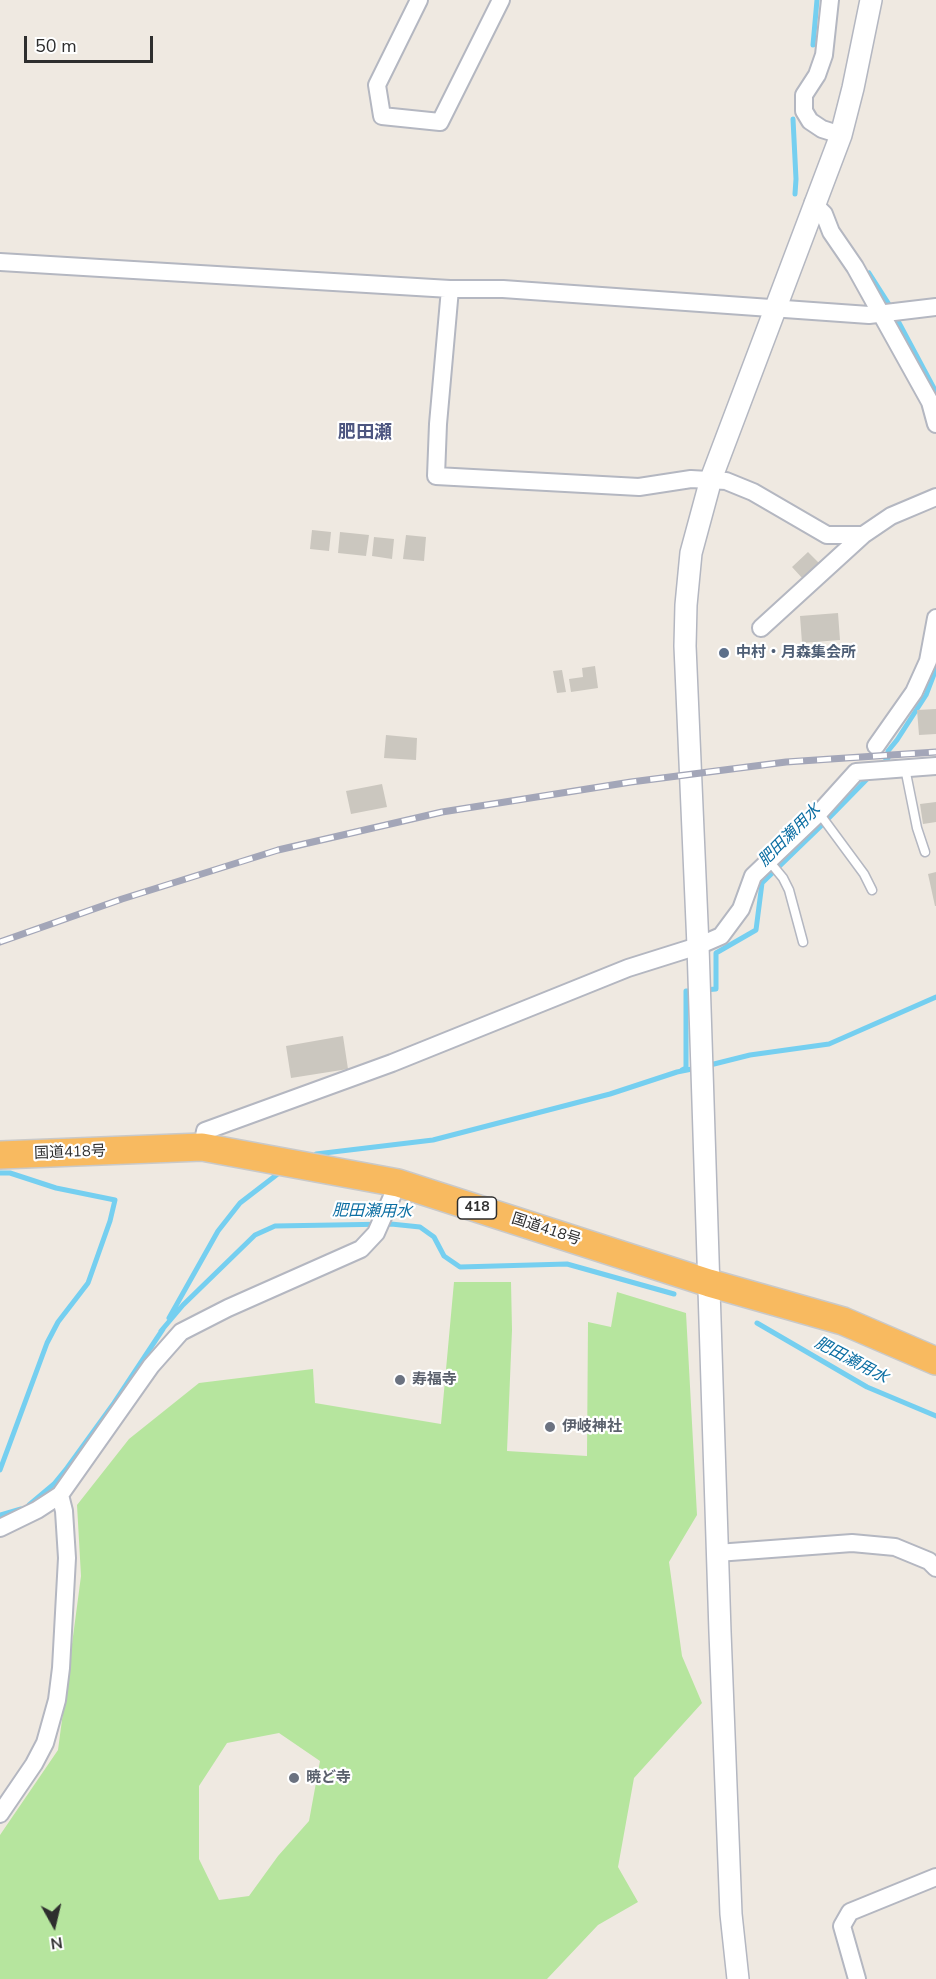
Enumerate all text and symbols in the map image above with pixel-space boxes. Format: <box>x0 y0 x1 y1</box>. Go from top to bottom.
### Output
scale bar <box>27 24 156 62</box>
text: 50 m <box>35 34 77 58</box>
district label: 肥田瀬 <box>338 423 392 445</box>
place label: 中村・月森集会所 <box>736 644 856 662</box>
marker: 中村・月森集会所 <box>717 646 731 660</box>
water label: 肥田瀬用水 <box>755 801 825 871</box>
street label: 国道418号 <box>34 1143 106 1163</box>
road number: 418 <box>458 1197 496 1219</box>
water label: 肥田瀬用水 <box>332 1202 412 1222</box>
street label: 国道418号 <box>509 1210 583 1250</box>
water label: 肥田瀬用水 <box>811 1334 891 1388</box>
place label: 寿福寺 <box>412 1371 457 1389</box>
marker: 寿福寺 <box>393 1373 407 1387</box>
place label: 伊岐神社 <box>562 1418 622 1436</box>
marker: 伊岐神社 <box>543 1420 557 1434</box>
place label: 暁ど寺 <box>306 1769 351 1787</box>
marker: 暁ど寺 <box>287 1771 301 1785</box>
north arrow <box>24 1895 84 1955</box>
text: N <box>49 1931 64 1955</box>

